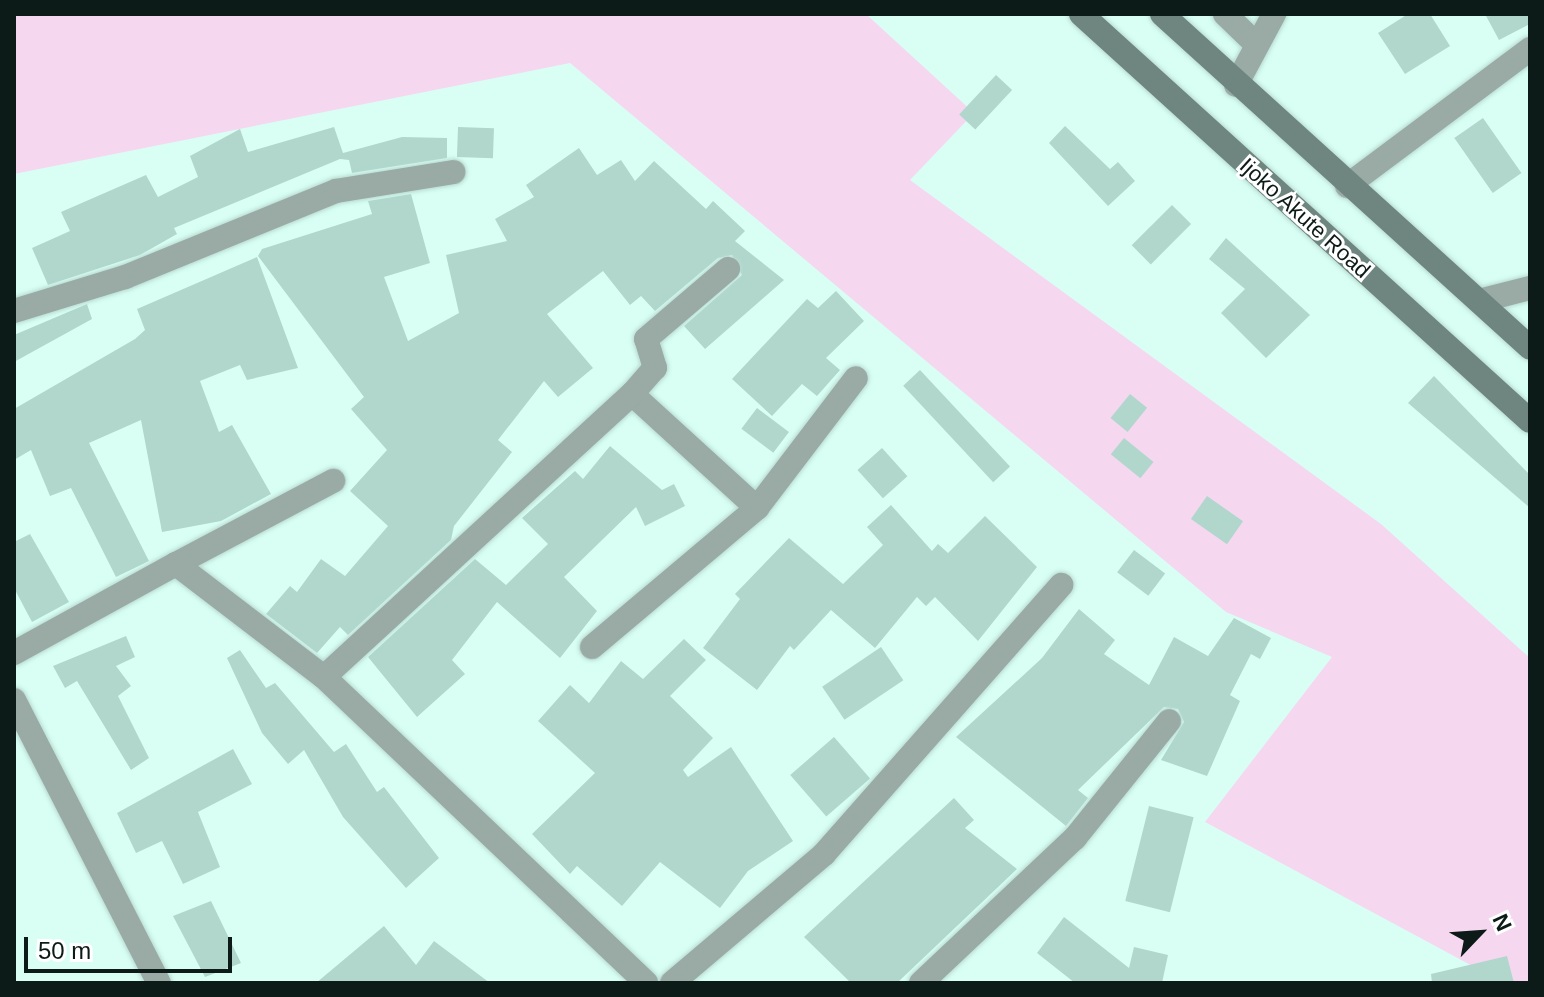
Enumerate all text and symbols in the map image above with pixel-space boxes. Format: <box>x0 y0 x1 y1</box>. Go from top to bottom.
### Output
street label: Ijoko Akute Road <box>1234 152 1376 284</box>
north arrow <box>1440 893 1520 973</box>
text: N <box>1488 910 1517 935</box>
scale bar <box>28 921 236 971</box>
text: 50 m <box>38 937 91 964</box>

